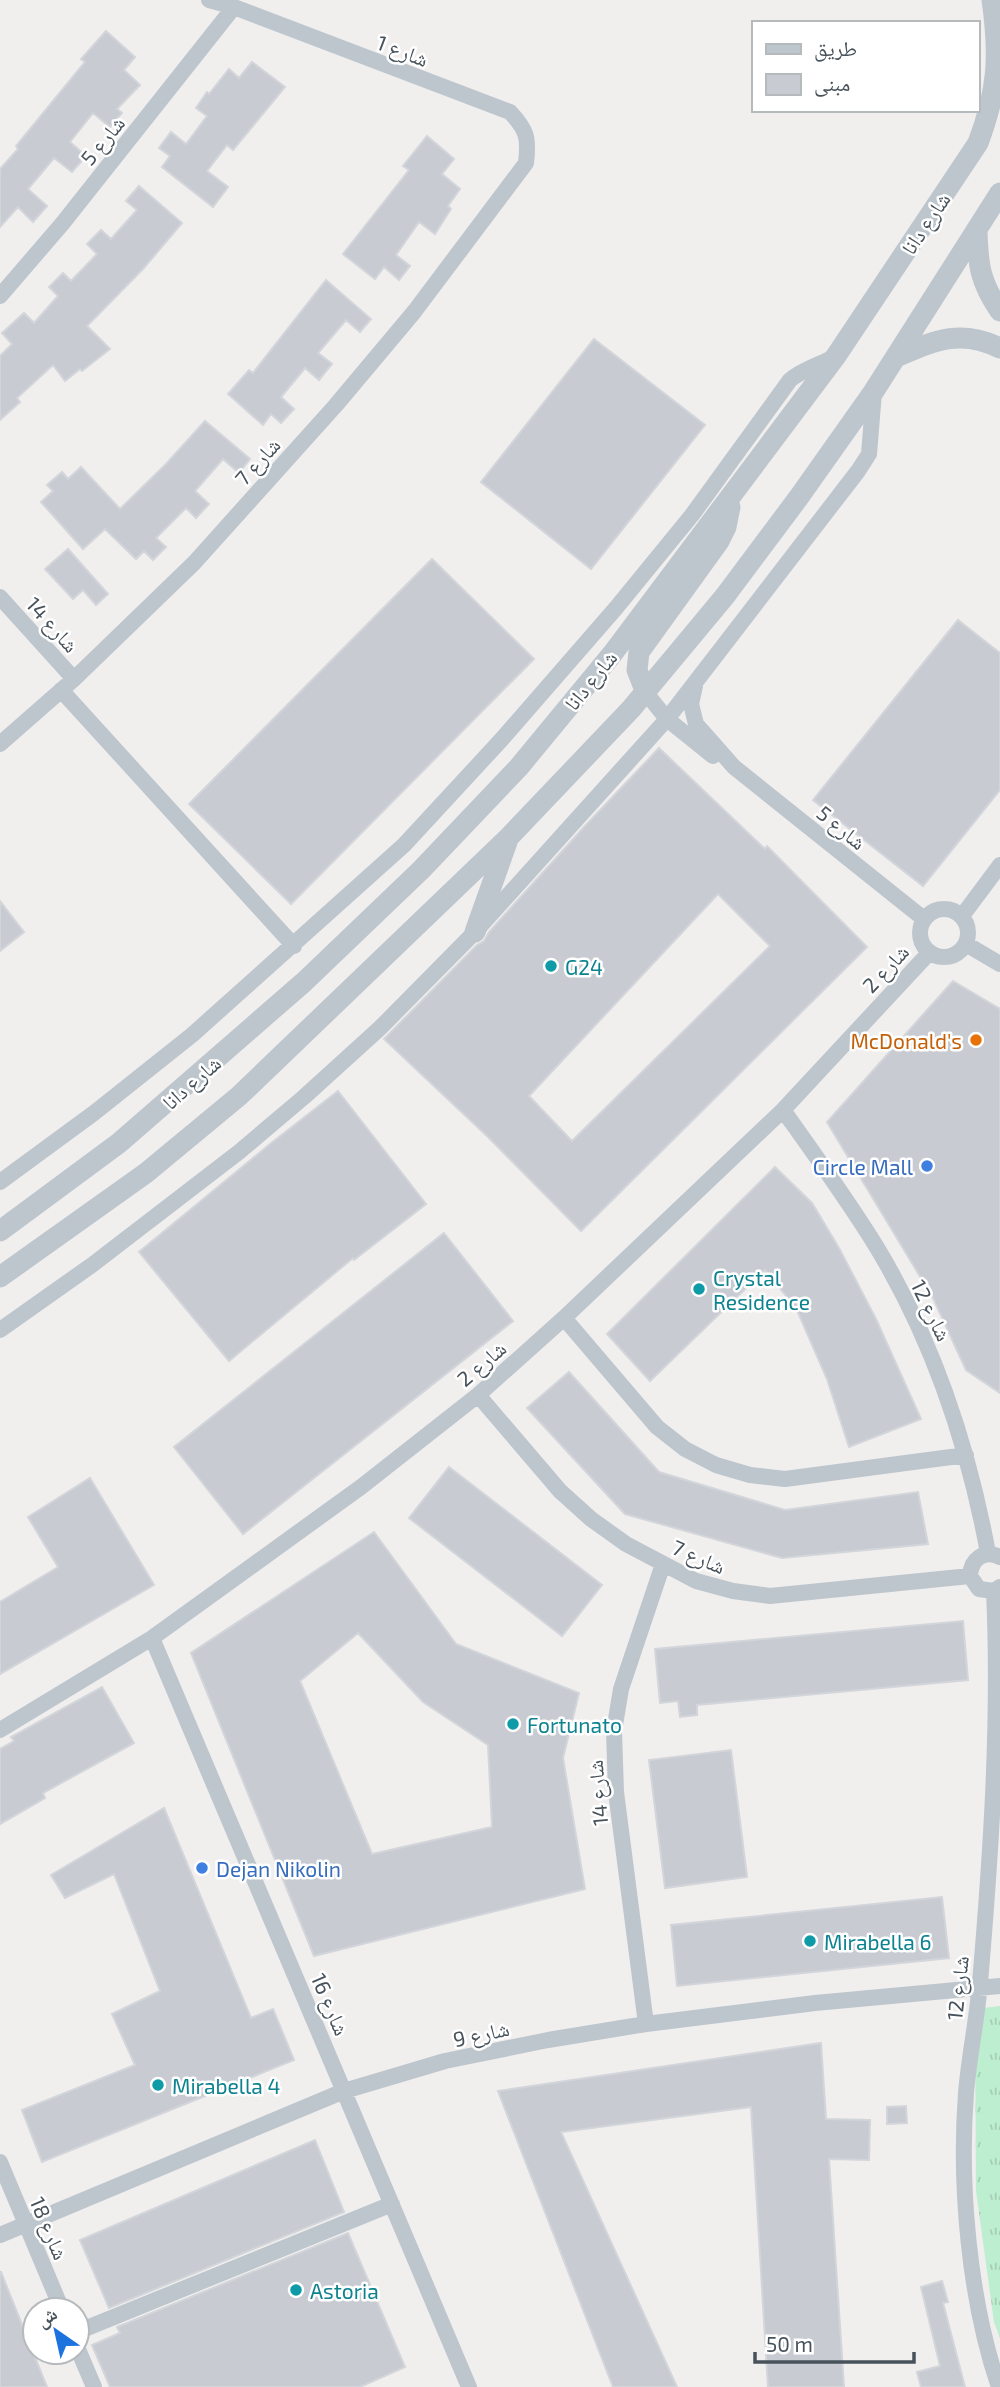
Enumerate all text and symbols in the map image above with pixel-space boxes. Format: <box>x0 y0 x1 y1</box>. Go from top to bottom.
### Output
legend <box>752 21 979 112</box>
street label: شارع 1 <box>373 29 432 73</box>
text: طريق <box>814 35 857 62</box>
text: مبنى <box>814 70 850 97</box>
street label: شارع 5 <box>75 110 131 171</box>
street label: شارع دانا <box>895 187 956 260</box>
street label: شارع 7 <box>229 432 286 491</box>
street label: شارع 14 <box>20 591 84 658</box>
street label: شارع دانا <box>558 645 623 716</box>
street label: شارع 5 <box>811 800 872 856</box>
street label: شارع 2 <box>857 939 915 999</box>
place label: G24 <box>565 954 603 979</box>
marker: G24 <box>543 958 559 974</box>
place label: McDonald's <box>850 1028 962 1053</box>
marker: McDonald's <box>968 1032 984 1048</box>
street label: شارع دانا <box>157 1050 227 1116</box>
place label: Circle Mall <box>813 1154 914 1179</box>
marker: Circle Mall <box>919 1158 935 1174</box>
place label: Crystal Residence <box>713 1265 810 1314</box>
street label: شارع 12 <box>905 1275 957 1345</box>
marker: Crystal Residence <box>691 1281 707 1297</box>
street label: شارع 2 <box>452 1335 512 1392</box>
street label: شارع 7 <box>668 1534 729 1580</box>
place label: Fortunato <box>527 1712 622 1737</box>
marker: Fortunato <box>505 1716 521 1732</box>
street label: شارع 14 <box>582 1759 614 1827</box>
place label: Dejan Nikolin <box>216 1856 341 1882</box>
marker: Dejan Nikolin <box>194 1860 210 1876</box>
place label: Mirabella 6 <box>824 1929 932 1954</box>
marker: Mirabella 6 <box>802 1933 818 1949</box>
street label: شارع 12 <box>941 1954 975 2022</box>
street label: شارع 16 <box>305 1969 355 2040</box>
street label: شارع 9 <box>451 2015 512 2053</box>
place label: Mirabella 4 <box>172 2073 280 2098</box>
marker: Mirabella 4 <box>150 2077 166 2093</box>
street label: شارع 18 <box>24 2193 74 2264</box>
place label: Astoria <box>310 2278 379 2303</box>
marker: Astoria <box>288 2282 304 2298</box>
north arrow <box>21 2296 91 2366</box>
text: ش <box>31 2301 62 2332</box>
scale bar <box>755 2320 914 2364</box>
text: 50 m <box>766 2331 813 2356</box>

